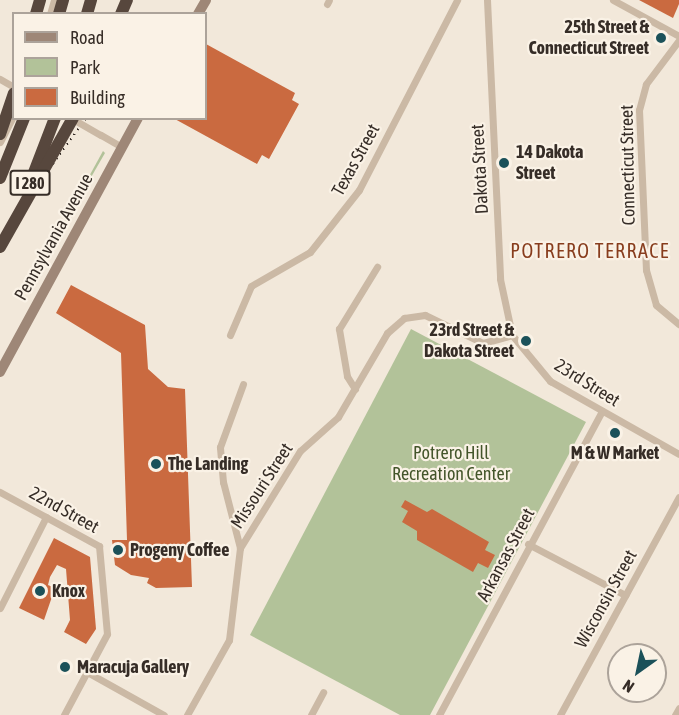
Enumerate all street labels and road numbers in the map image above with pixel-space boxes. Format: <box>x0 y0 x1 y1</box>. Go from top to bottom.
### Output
street label: Connecticut Street <box>616 105 640 225</box>
street label: Texas Street <box>327 120 385 200</box>
street label: Dakota Street <box>467 124 493 214</box>
road number: I 280 <box>9 170 51 196</box>
street label: Pennsylvania Avenue <box>10 170 98 304</box>
street label: 23rd Street <box>550 355 624 411</box>
street label: Missouri Street <box>226 439 298 533</box>
street label: 22nd Street <box>25 482 103 538</box>
street label: Arkansas Street <box>472 505 540 605</box>
street label: Wisconsin Street <box>570 546 642 652</box>

